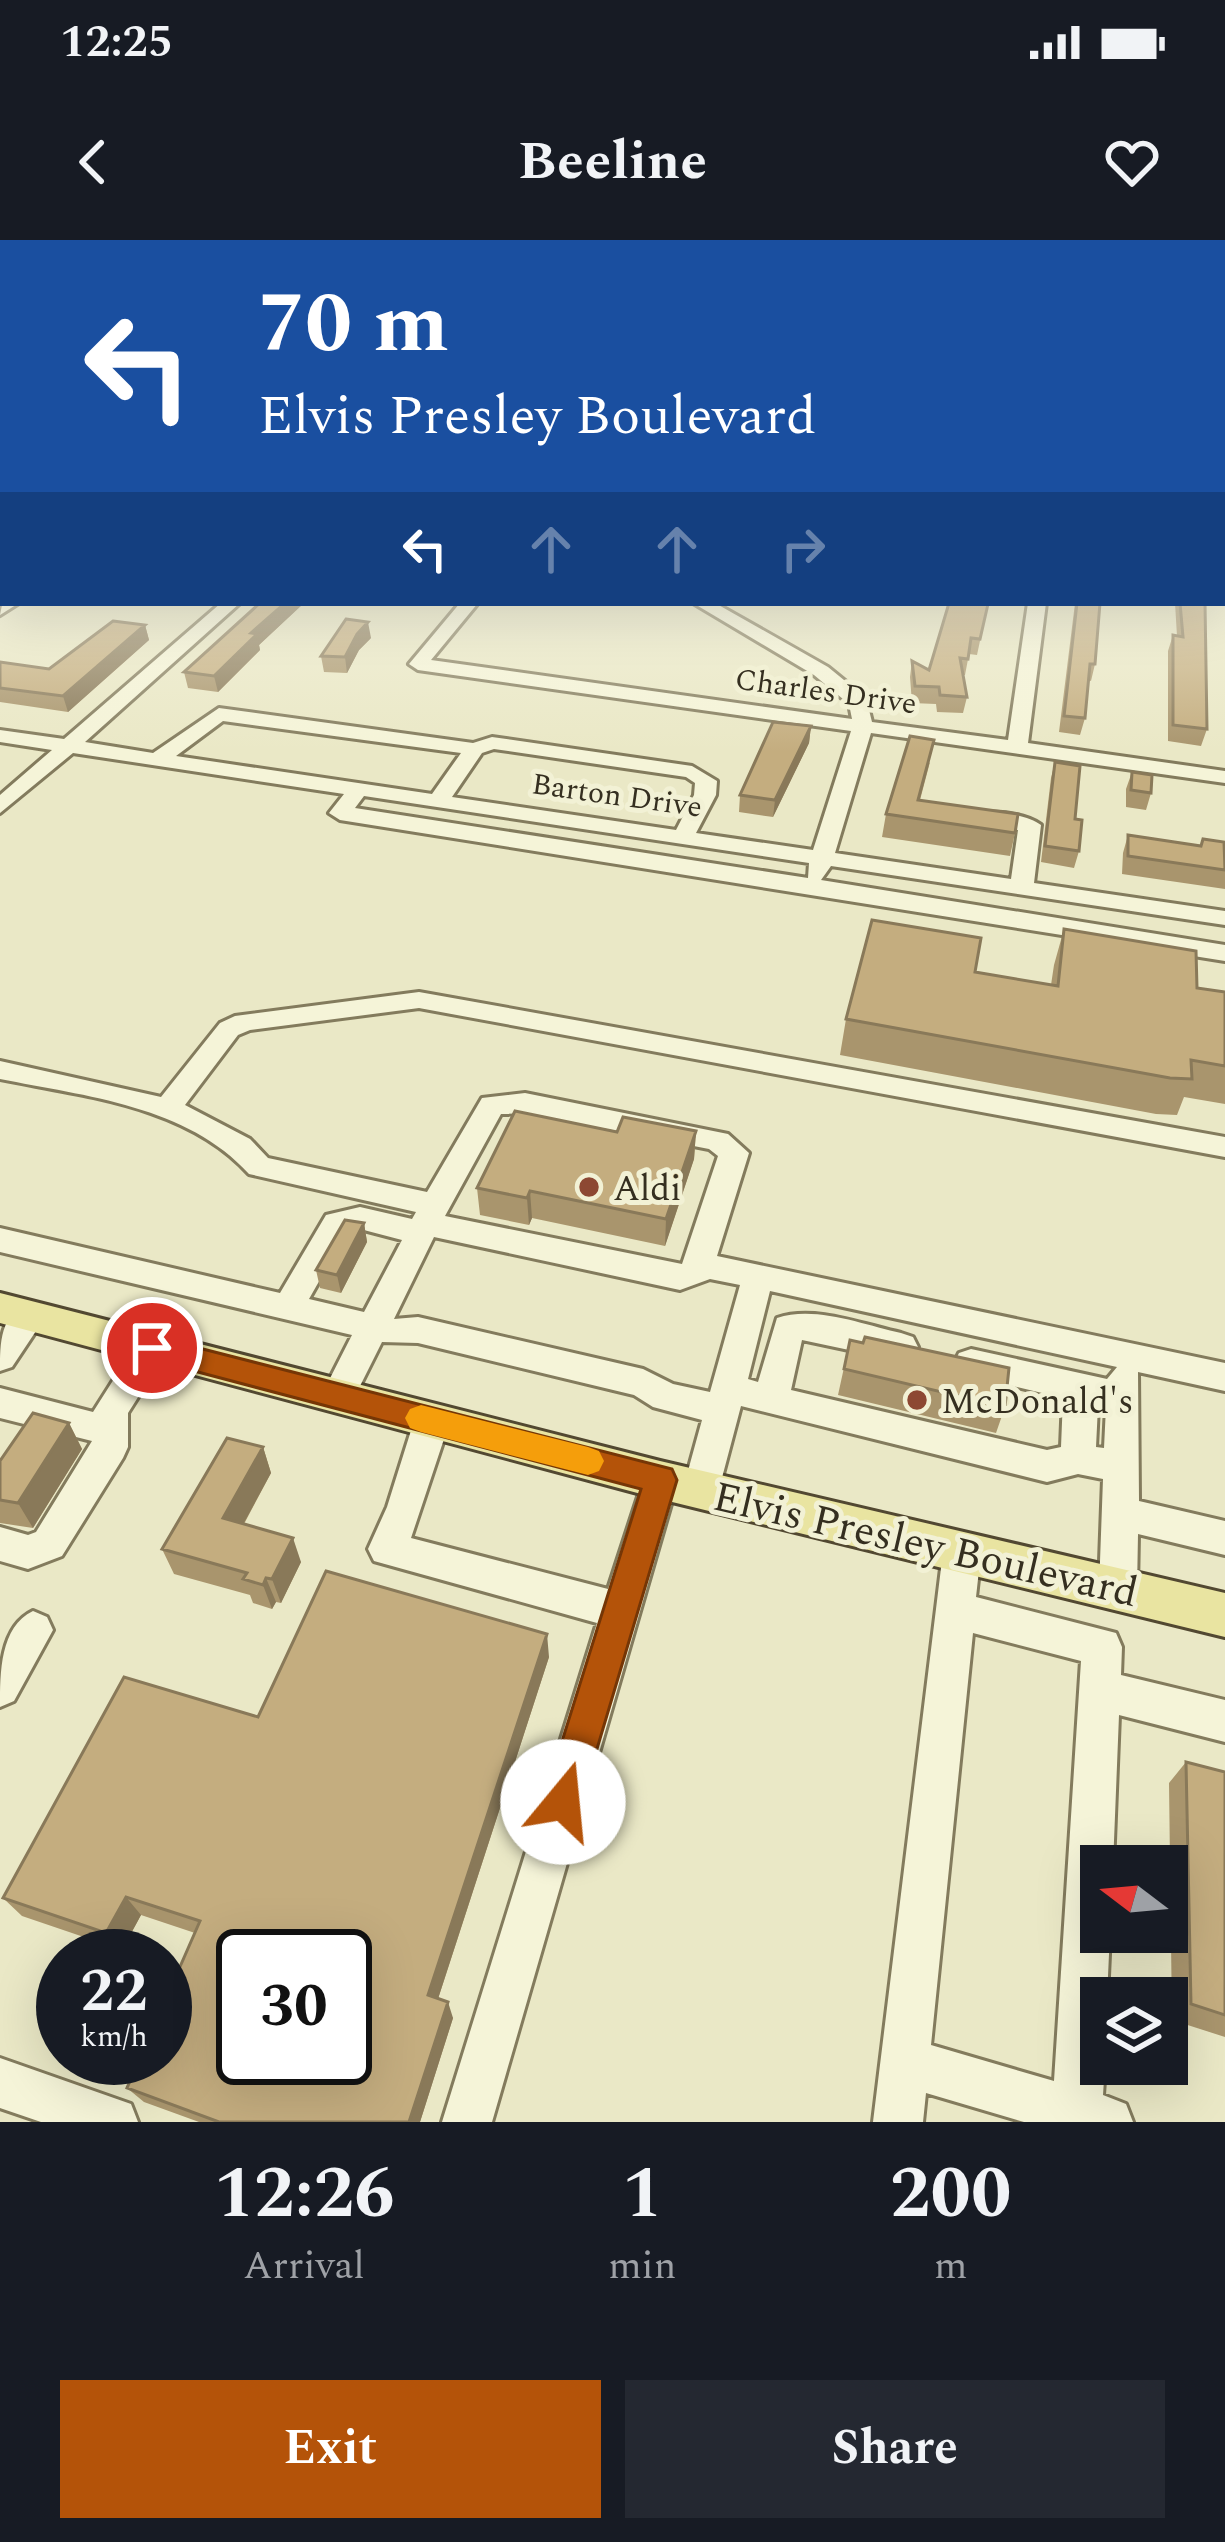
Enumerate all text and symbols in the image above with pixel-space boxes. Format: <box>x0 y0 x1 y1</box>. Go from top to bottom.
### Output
text: 12:25 <box>60 8 173 77</box>
text: Beeline <box>518 121 707 203</box>
icon: back <box>60 129 126 195</box>
icon: heart <box>1099 129 1165 195</box>
text: 70 m <box>258 261 449 389</box>
icon: left <box>60 288 216 444</box>
text: Elvis Presley Boulevard <box>258 376 816 458</box>
icon: left <box>392 516 458 582</box>
icon: ahead <box>518 516 584 582</box>
icon: ahead <box>644 516 710 582</box>
icon: right <box>770 516 836 582</box>
street label: Charles Drive <box>732 656 920 727</box>
street label: Barton Drive <box>529 761 705 831</box>
place label: Aldi <box>613 1162 682 1217</box>
marker: Aldi <box>576 1174 602 1200</box>
pin <box>101 1297 203 1399</box>
icon: arrive <box>119 1315 185 1381</box>
place label: McDonald's <box>941 1375 1134 1430</box>
marker: McDonald's <box>904 1387 930 1413</box>
street label: Elvis Presley Boulevard <box>707 1466 1144 1625</box>
position arrow <box>500 1739 626 1865</box>
north arrow <box>1080 1845 1188 1953</box>
map controls <box>1080 1845 1188 2085</box>
speed limit sign: 30 <box>216 1929 372 2085</box>
text: 22 <box>80 1946 148 2038</box>
button: layers <box>1080 1977 1188 2085</box>
text: km/h <box>80 2014 148 2060</box>
text: 12:26 <box>214 2140 395 2249</box>
text: 1 <box>622 2140 663 2249</box>
text: 200 <box>890 2140 1011 2249</box>
text: Arrival <box>243 2237 365 2296</box>
text: min <box>608 2237 676 2296</box>
text: m <box>934 2237 967 2296</box>
button: Exit <box>60 2380 601 2518</box>
button: Share <box>625 2380 1165 2518</box>

